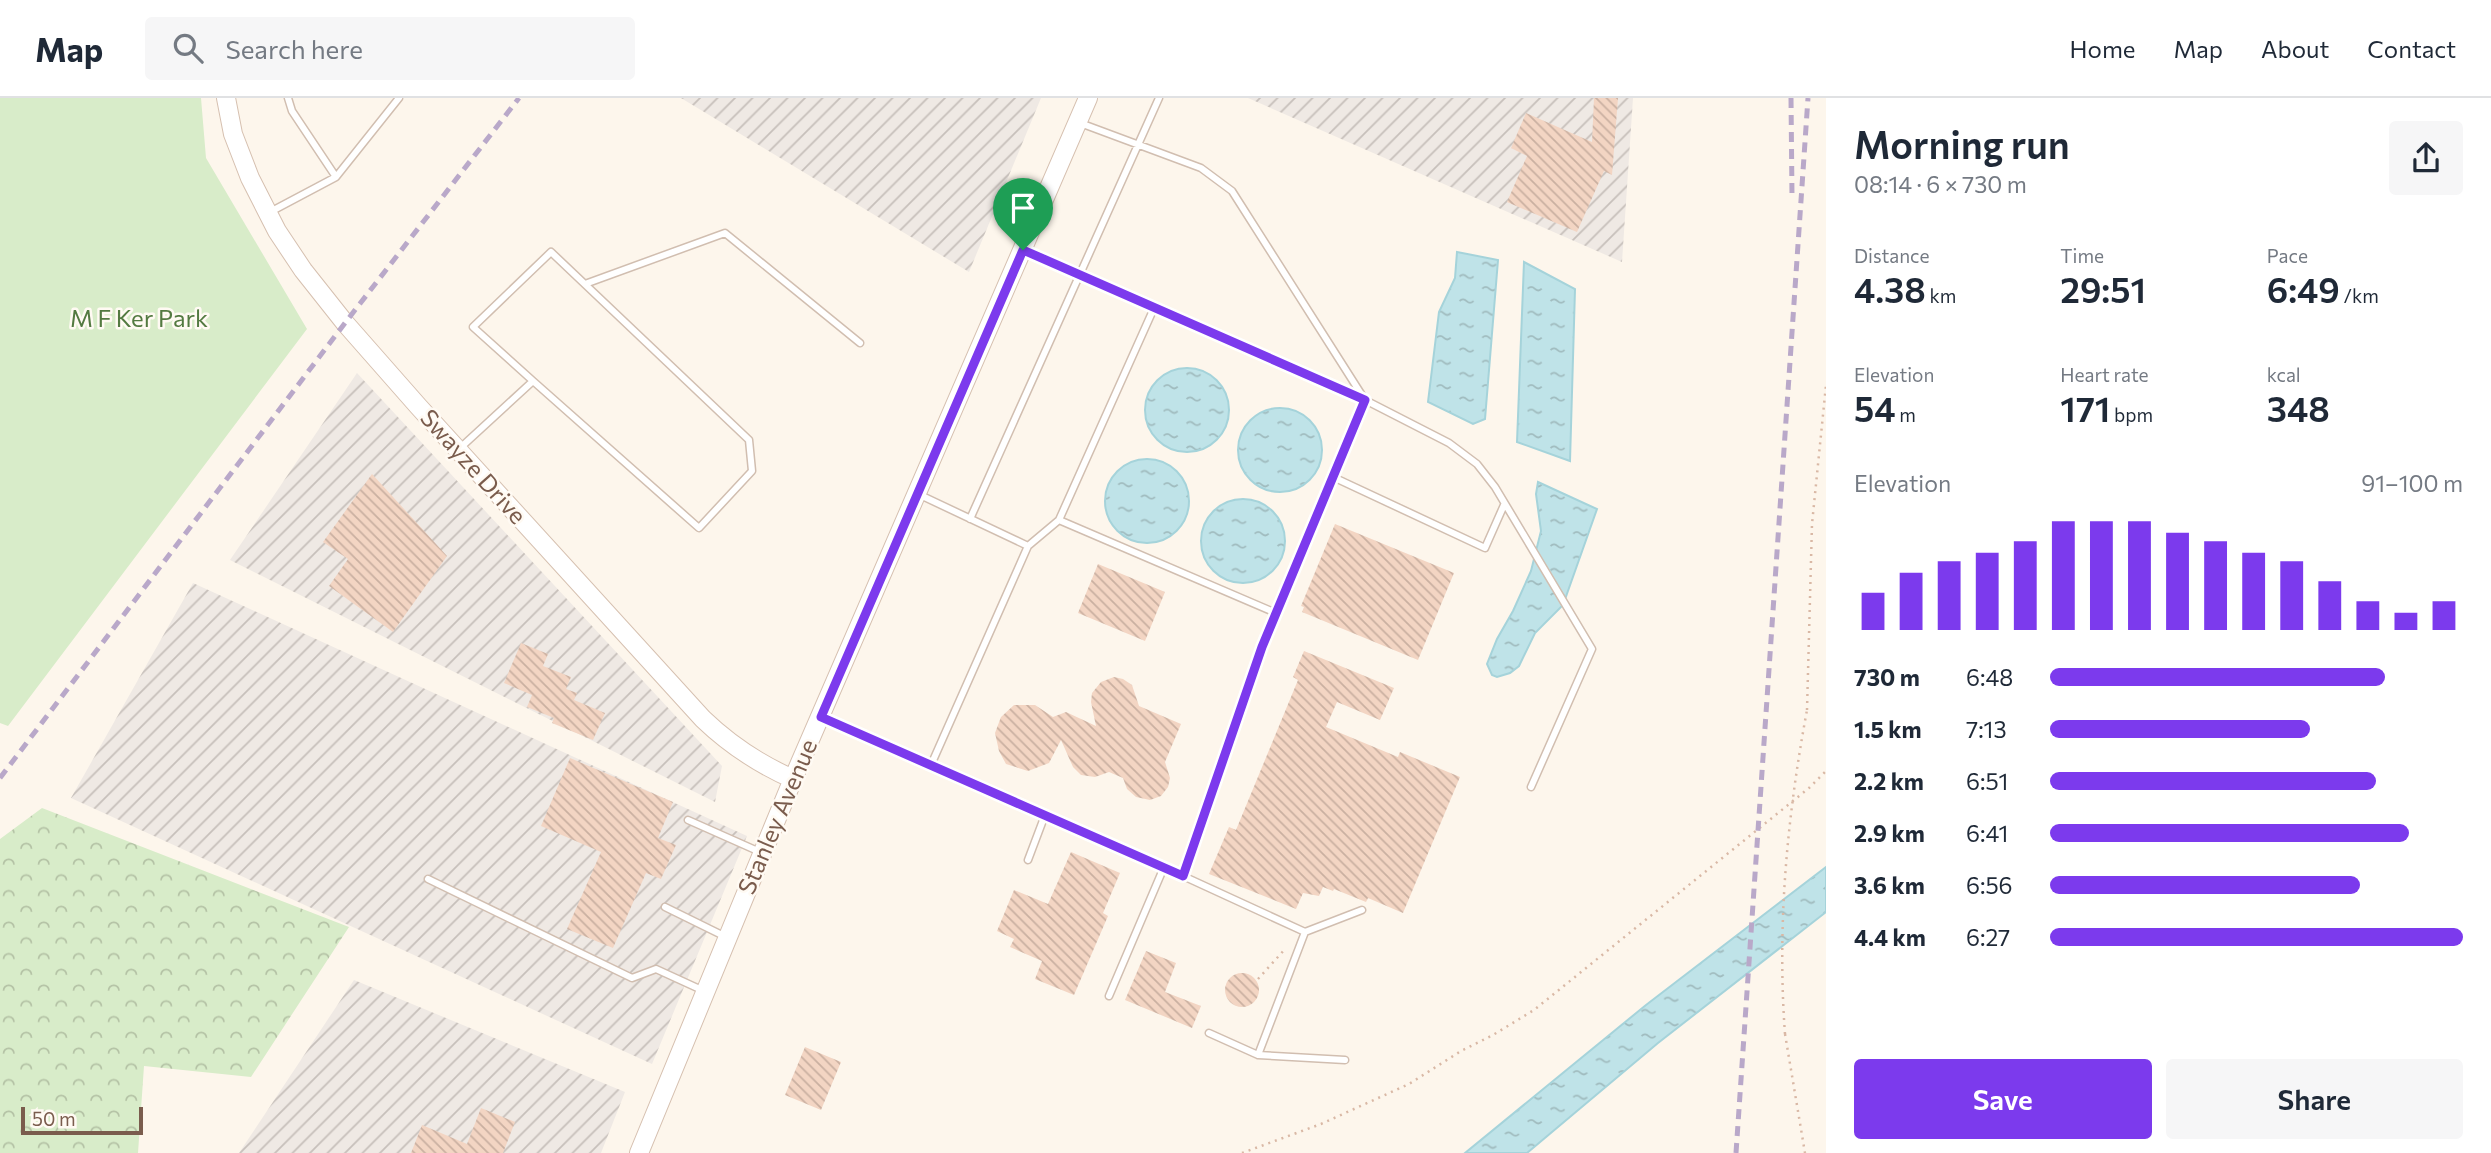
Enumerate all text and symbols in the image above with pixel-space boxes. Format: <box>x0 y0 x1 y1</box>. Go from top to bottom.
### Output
search box <box>145 17 635 80</box>
text: Map <box>35 28 103 69</box>
icon: search <box>169 29 207 67</box>
text: Search here <box>225 33 363 64</box>
text: Home <box>2070 34 2136 63</box>
text: Map <box>2174 34 2223 63</box>
text: About <box>2261 34 2329 63</box>
text: Contact <box>2367 34 2456 63</box>
text: Morning run <box>1854 120 2070 167</box>
button: share <box>2389 121 2463 195</box>
text: 08:14 · 6 × 730 m <box>1854 170 2027 198</box>
pin <box>993 178 1053 250</box>
icon: arrive <box>1004 189 1042 227</box>
text: Distance <box>1854 244 1930 267</box>
text: Time <box>2060 244 2104 267</box>
text: Pace <box>2267 244 2308 267</box>
text: 4.38 <box>1854 267 1926 310</box>
text: 29:51 <box>2060 267 2146 310</box>
text: 6:49 <box>2267 267 2340 310</box>
text: km <box>1926 284 1956 307</box>
text: /km <box>2340 284 2379 307</box>
park label: M F Ker Park <box>70 303 208 332</box>
text: Elevation <box>1854 363 1934 386</box>
text: Heart rate <box>2060 363 2149 386</box>
text: kcal <box>2267 363 2301 386</box>
text: 54 <box>1854 386 1896 429</box>
text: 171 <box>2060 386 2110 429</box>
text: 348 <box>2267 386 2330 429</box>
street label: Swayze Drive <box>415 403 533 529</box>
text: m <box>1896 403 1916 426</box>
text: bpm <box>2110 403 2153 426</box>
text: Elevation <box>1854 469 1951 497</box>
text: 91–100 m <box>2361 469 2463 497</box>
text: 730 m <box>1854 663 1920 691</box>
text: 6:48 <box>1966 663 2013 691</box>
text: 1.5 km <box>1854 715 1922 743</box>
text: 7:13 <box>1966 715 2007 743</box>
street label: Stanley Avenue <box>731 735 822 898</box>
text: 2.2 km <box>1854 767 1924 795</box>
text: 6:51 <box>1966 767 2008 795</box>
text: 2.9 km <box>1854 819 1925 847</box>
text: 6:41 <box>1966 819 2008 847</box>
text: 3.6 km <box>1854 871 1925 899</box>
text: 6:56 <box>1966 871 2013 899</box>
text: 4.4 km <box>1854 923 1926 951</box>
text: 6:27 <box>1966 923 2010 951</box>
button: Save <box>1854 1059 2152 1139</box>
button: Share <box>2166 1059 2463 1139</box>
scale bar <box>21 1104 144 1136</box>
text: 50 m <box>32 1107 76 1130</box>

